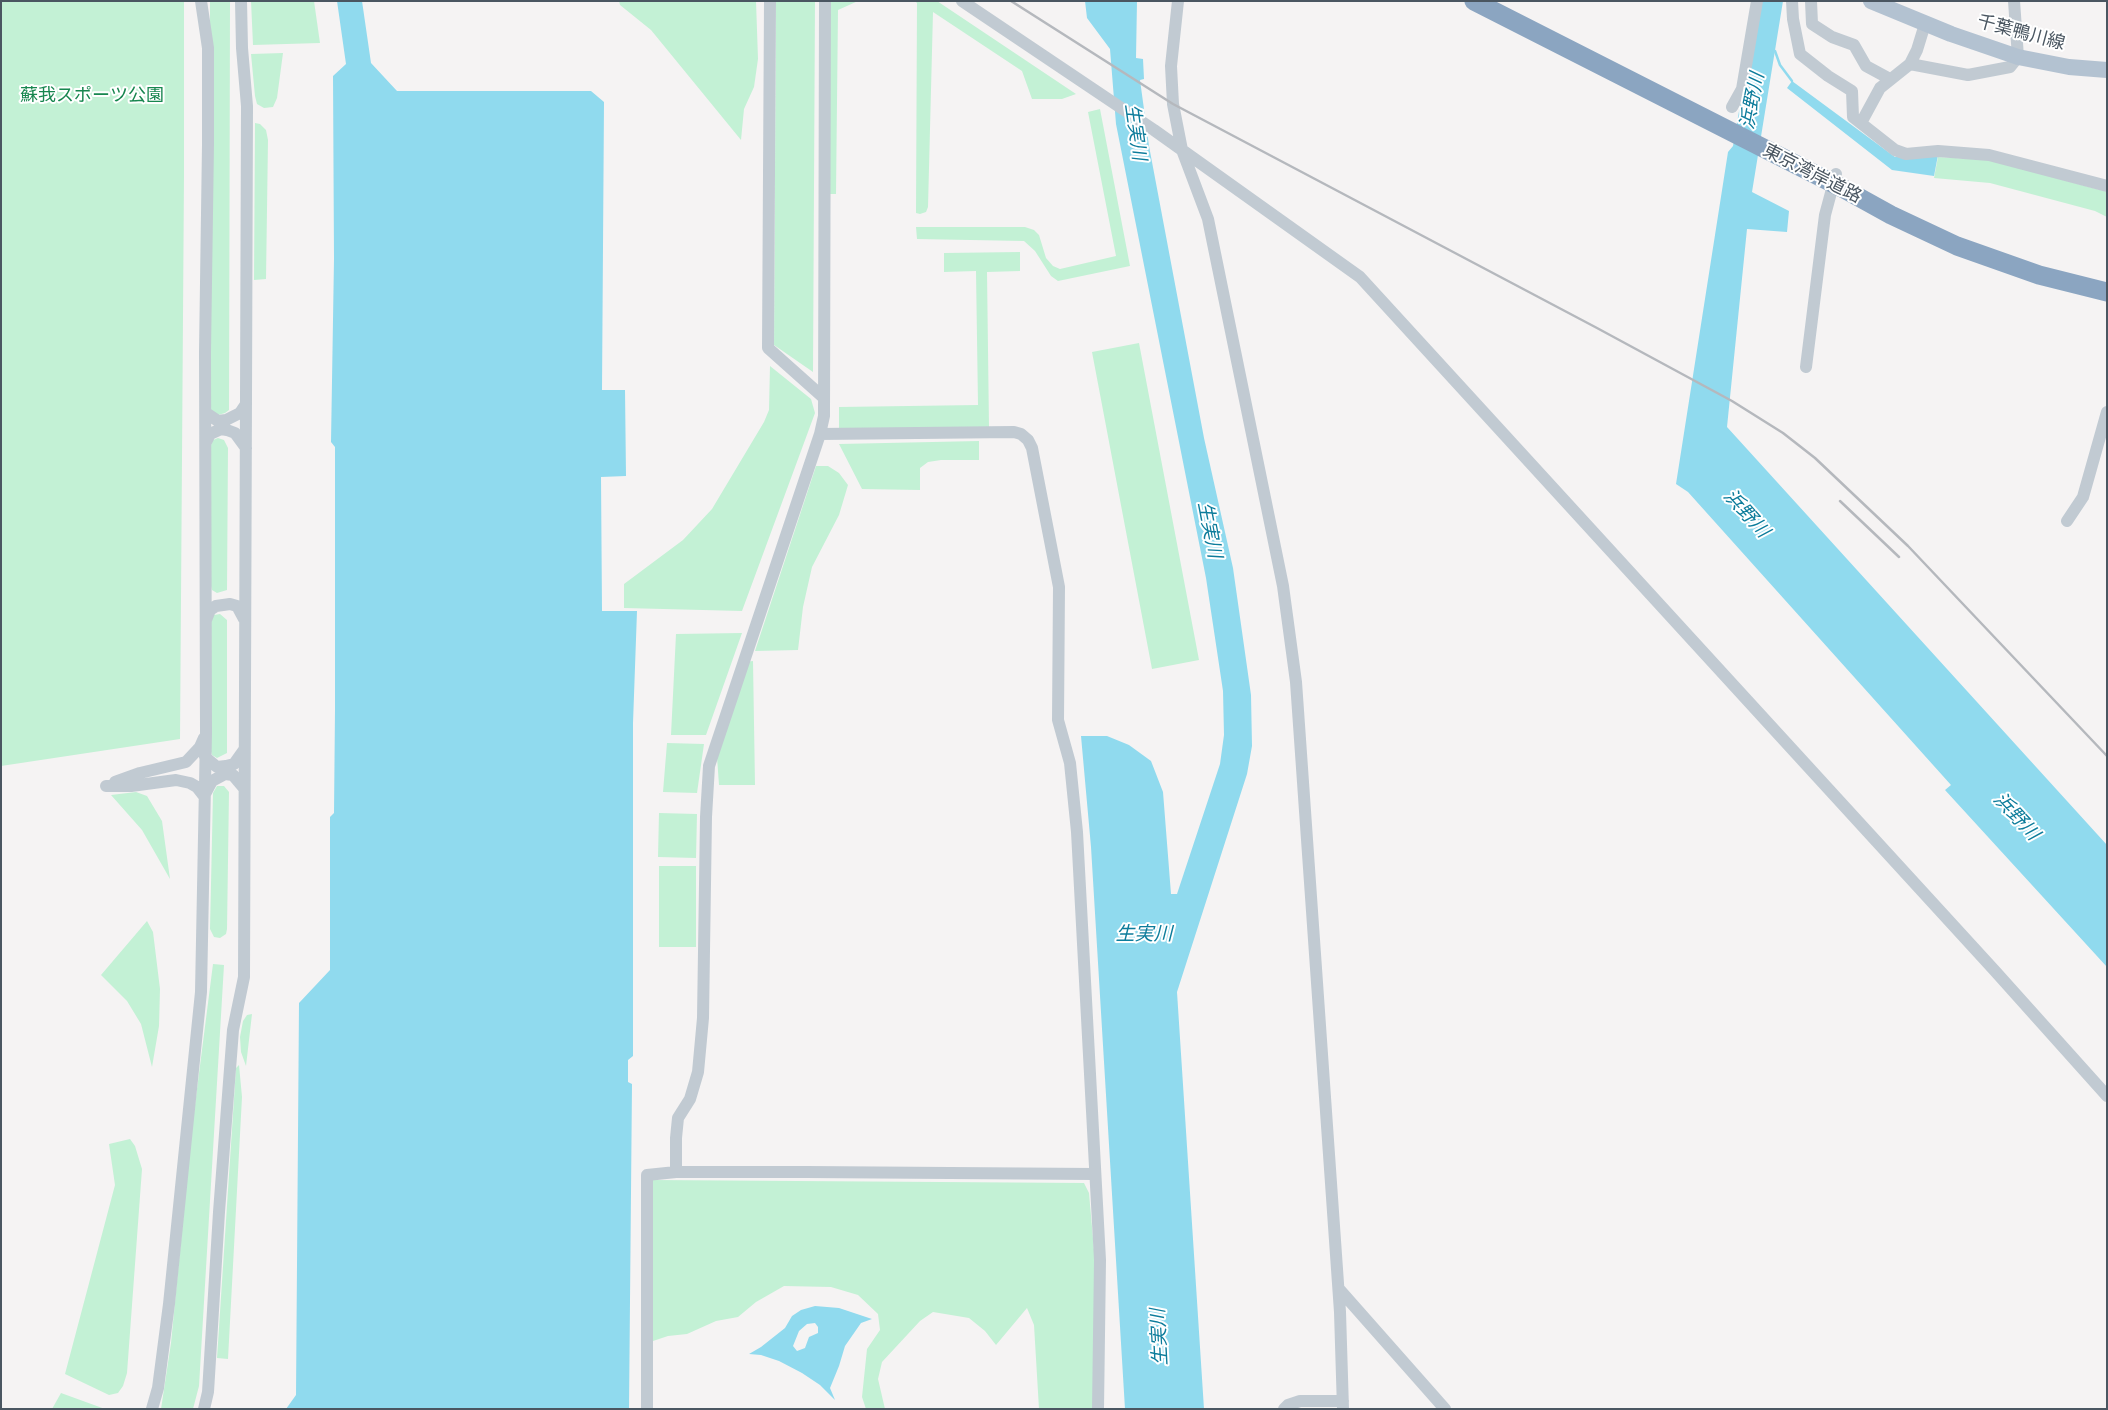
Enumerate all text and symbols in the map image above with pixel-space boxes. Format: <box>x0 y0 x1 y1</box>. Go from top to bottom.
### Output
street label: 千葉鴨川線 <box>1975 11 2067 55</box>
water label: 浜野川 <box>1736 71 1770 131</box>
park label: 蘇我スポーツ公園 <box>20 85 164 107</box>
water label: 生実川 <box>1120 102 1150 162</box>
street label: 東京湾岸道路 <box>1759 140 1865 208</box>
water label: 浜野川 <box>1718 485 1774 543</box>
water label: 生実川 <box>1192 500 1226 560</box>
water label: 浜野川 <box>1988 788 2044 846</box>
water label: 生実川 <box>1116 924 1172 946</box>
water label: 生実川 <box>1147 1308 1173 1366</box>

